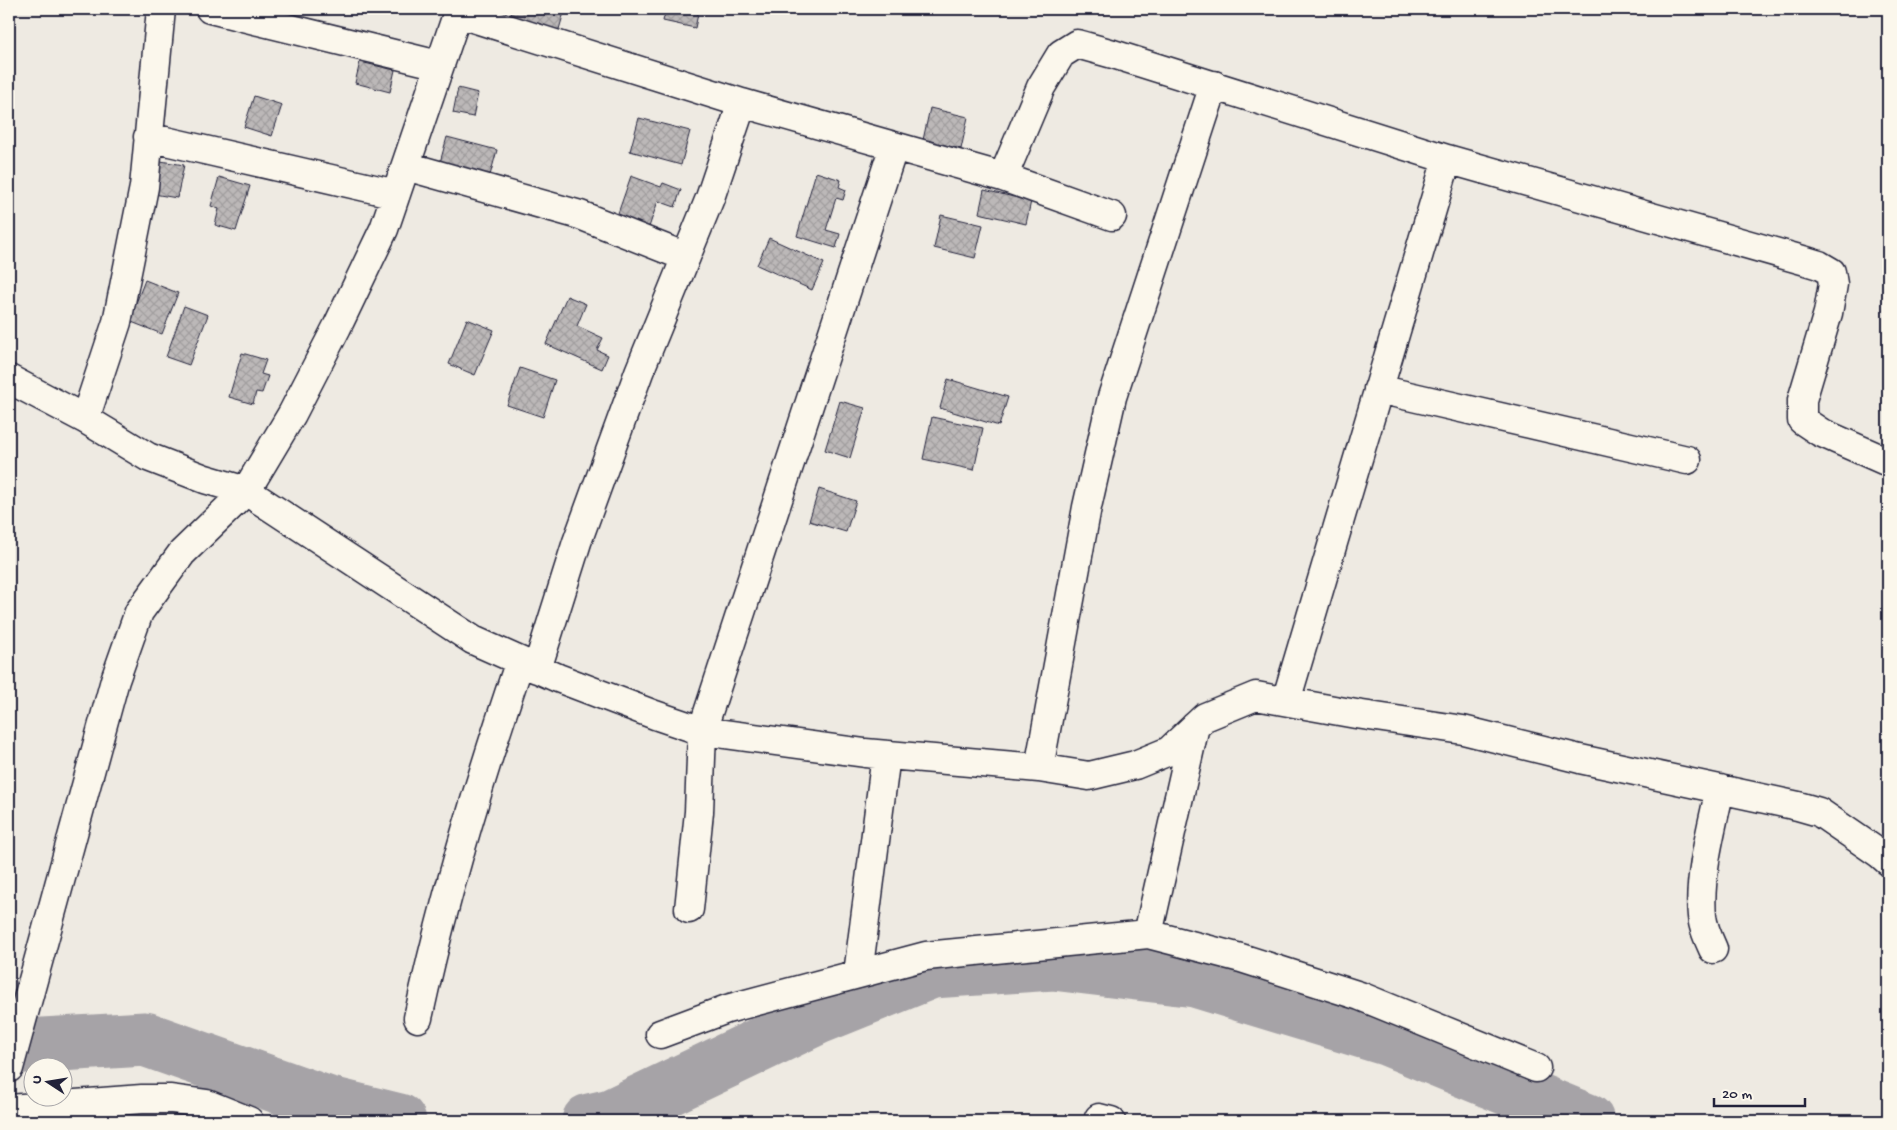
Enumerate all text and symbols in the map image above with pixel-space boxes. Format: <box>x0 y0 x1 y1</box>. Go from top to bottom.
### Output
north arrow <box>22 1058 72 1108</box>
text: U <box>29 1074 47 1086</box>
scale bar <box>1714 1075 1806 1107</box>
text: 20 m <box>1722 1086 1752 1104</box>

